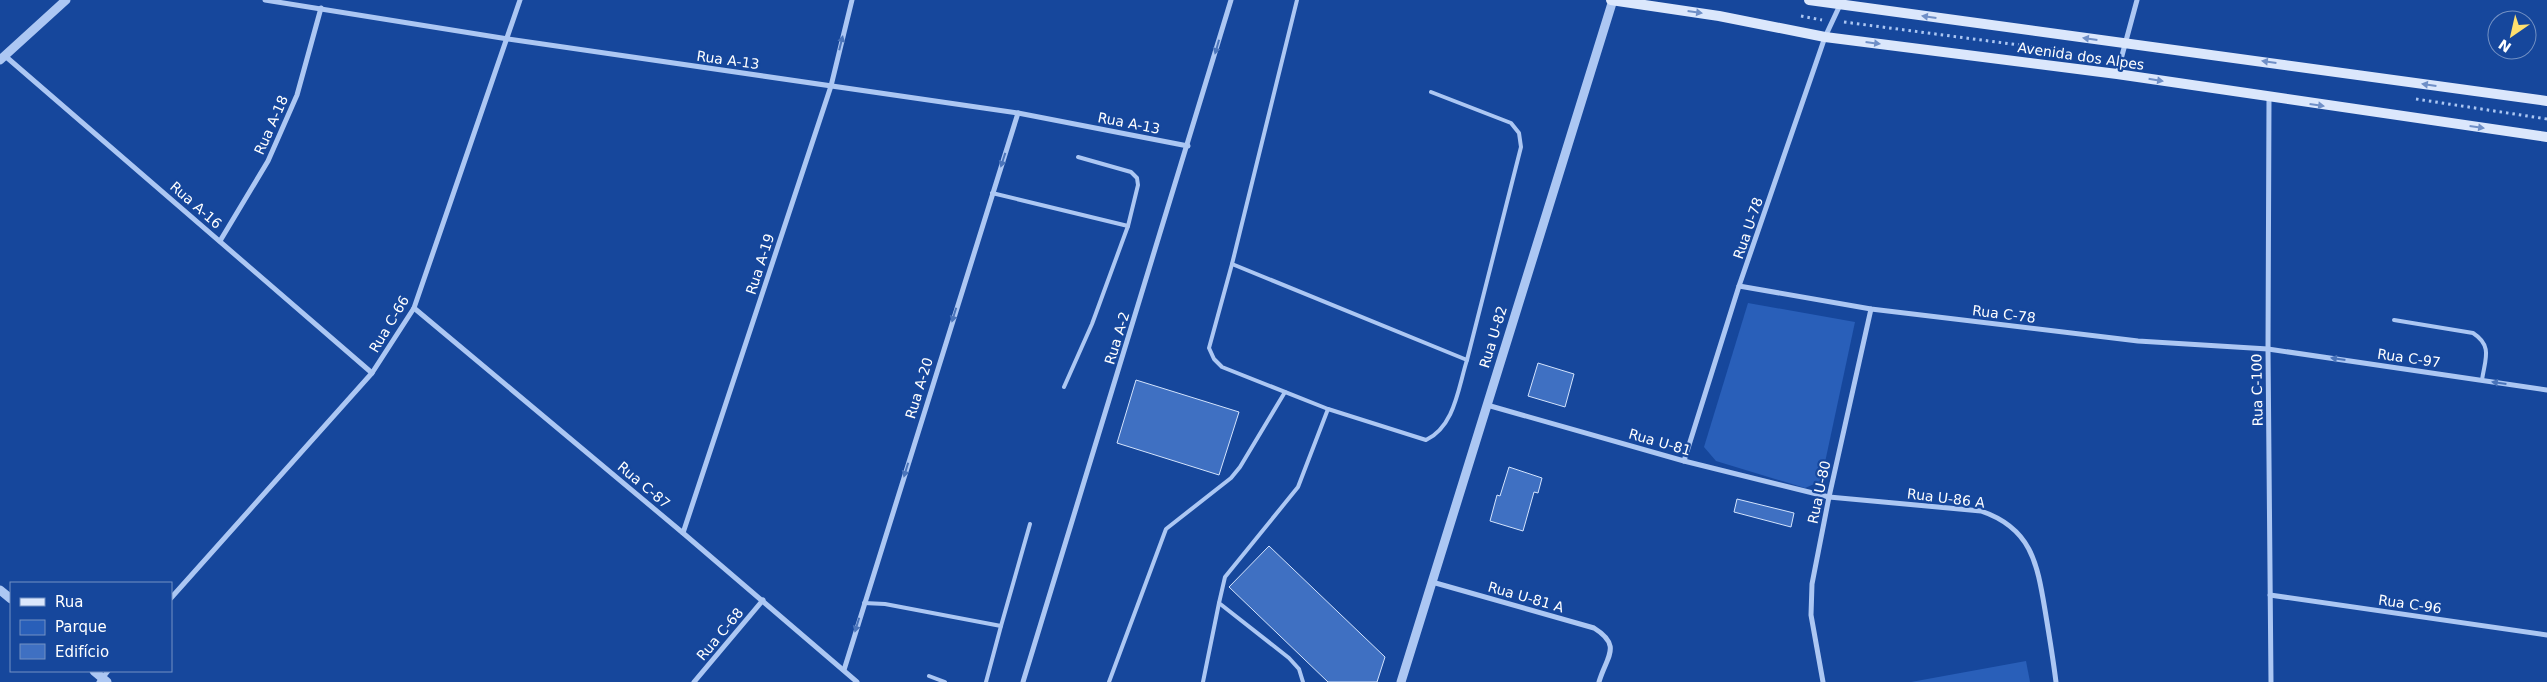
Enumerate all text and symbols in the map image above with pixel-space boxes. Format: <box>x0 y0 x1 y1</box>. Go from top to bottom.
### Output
one-way arrow <box>1688 8 1704 16</box>
north arrow <box>2487 10 2537 60</box>
one-way arrow <box>1921 13 1937 21</box>
one-way arrow <box>2082 34 2098 42</box>
one-way arrow <box>837 36 845 51</box>
text: N <box>2495 36 2514 56</box>
one-way arrow <box>1212 39 1220 54</box>
one-way arrow <box>1866 39 1882 47</box>
street label: Avenida dos Alpes <box>2017 39 2145 73</box>
street label: Rua A-13 <box>696 48 760 72</box>
one-way arrow <box>2260 58 2276 66</box>
one-way arrow <box>2148 77 2164 85</box>
one-way arrow <box>2421 81 2437 89</box>
street label: Rua A-18 <box>251 93 291 157</box>
one-way arrow <box>2309 101 2325 109</box>
street label: Rua A-13 <box>1096 109 1162 137</box>
one-way arrow <box>2470 123 2486 131</box>
one-way arrow <box>998 152 1006 167</box>
street label: Rua A-16 <box>167 178 225 232</box>
street label: Rua U-78 <box>1730 195 1766 261</box>
street label: Rua A-19 <box>743 232 777 296</box>
street label: Rua C-66 <box>366 293 412 355</box>
street label: Rua C-78 <box>1971 302 2037 326</box>
street label: Rua U-82 <box>1476 304 1510 370</box>
one-way arrow <box>949 307 957 322</box>
street label: Rua A-2 <box>1101 310 1133 366</box>
street label: Rua C-97 <box>2376 346 2442 370</box>
street label: Rua C-100 <box>2248 354 2266 426</box>
street label: Rua A-20 <box>902 355 936 421</box>
one-way arrow <box>2330 355 2346 363</box>
one-way arrow <box>2490 378 2506 386</box>
street label: Rua U-81 <box>1627 425 1693 459</box>
street label: Rua C-87 <box>614 458 674 512</box>
street label: Rua U-80 <box>1805 459 1833 525</box>
one-way arrow <box>901 462 909 477</box>
street label: Rua U-86 A <box>1906 485 1986 511</box>
street label: Rua U-81 A <box>1486 579 1566 616</box>
legend <box>10 582 172 672</box>
street label: Rua C-96 <box>2377 592 2443 616</box>
text: Rua <box>55 593 83 611</box>
street label: Rua C-68 <box>693 604 747 664</box>
text: Parque <box>55 618 107 636</box>
one-way arrow <box>853 618 861 633</box>
text: Edifício <box>55 643 109 661</box>

